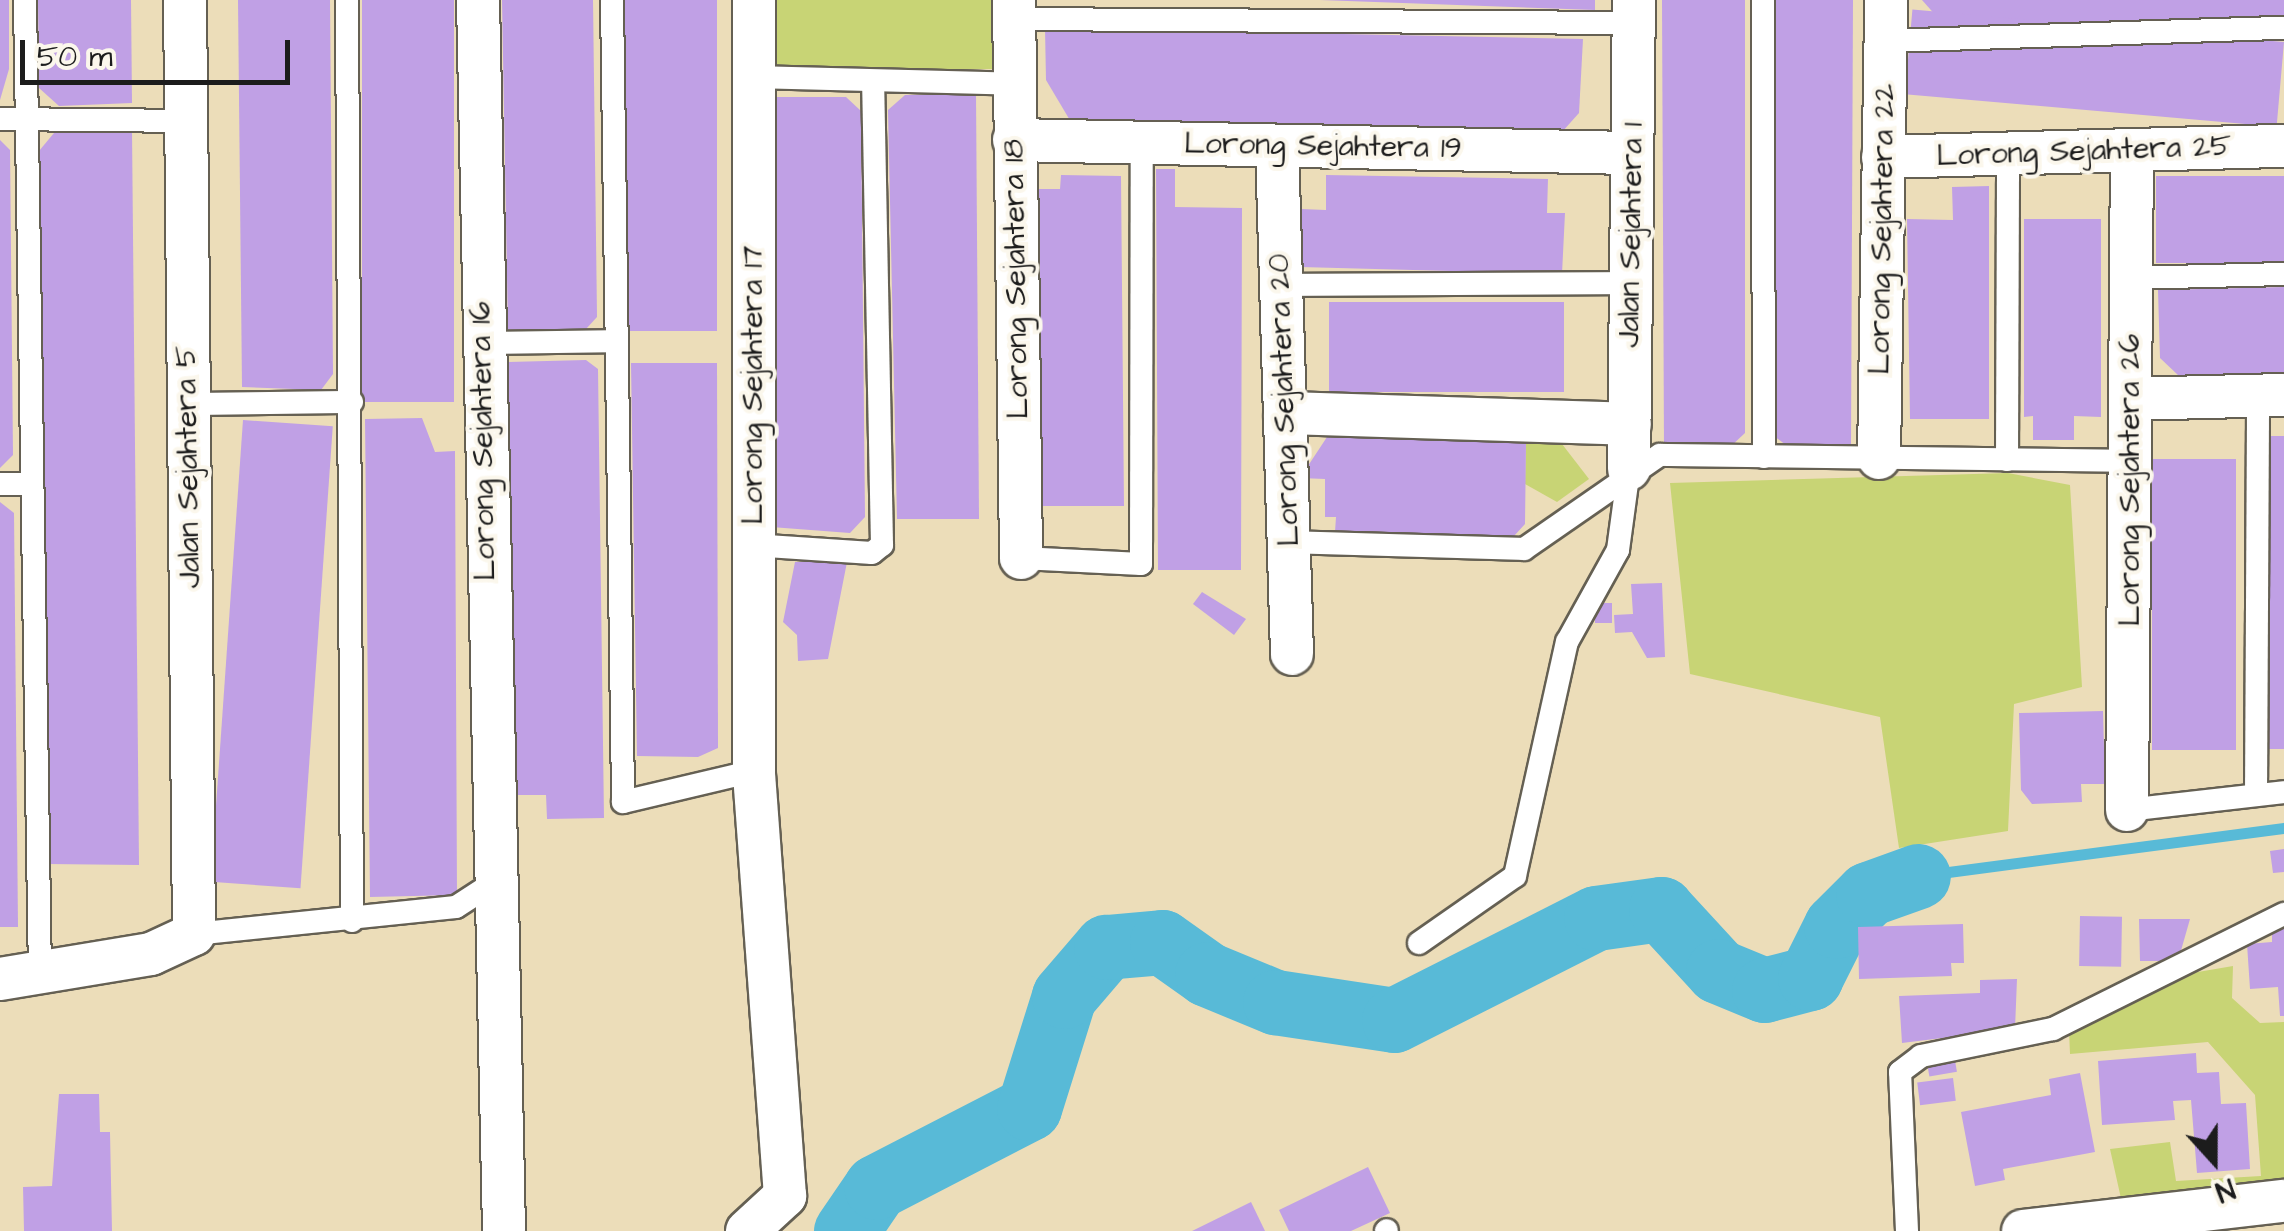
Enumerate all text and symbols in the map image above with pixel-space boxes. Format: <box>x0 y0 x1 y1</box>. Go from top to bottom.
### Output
scale bar <box>25 20 295 82</box>
text: 50 m <box>37 36 113 78</box>
street label: Lorong Sejahtera 22 <box>1861 83 1903 375</box>
street label: Jalan Sejahtera 1 <box>1611 122 1651 348</box>
street label: Lorong Sejahtera 19 <box>1184 126 1462 166</box>
street label: Lorong Sejahtera 25 <box>1936 128 2232 174</box>
street label: Lorong Sejahtera 18 <box>996 139 1036 419</box>
street label: Lorong Sejahtera 17 <box>735 246 771 524</box>
street label: Lorong Sejahtera 20 <box>1261 253 1307 547</box>
street label: Lorong Sejahtera 16 <box>463 301 503 581</box>
street label: Lorong Sejahtera 26 <box>2112 334 2148 626</box>
street label: Jalan Sejahtera 5 <box>168 345 208 589</box>
north arrow <box>2164 1111 2264 1211</box>
text: N <box>2210 1168 2240 1211</box>

